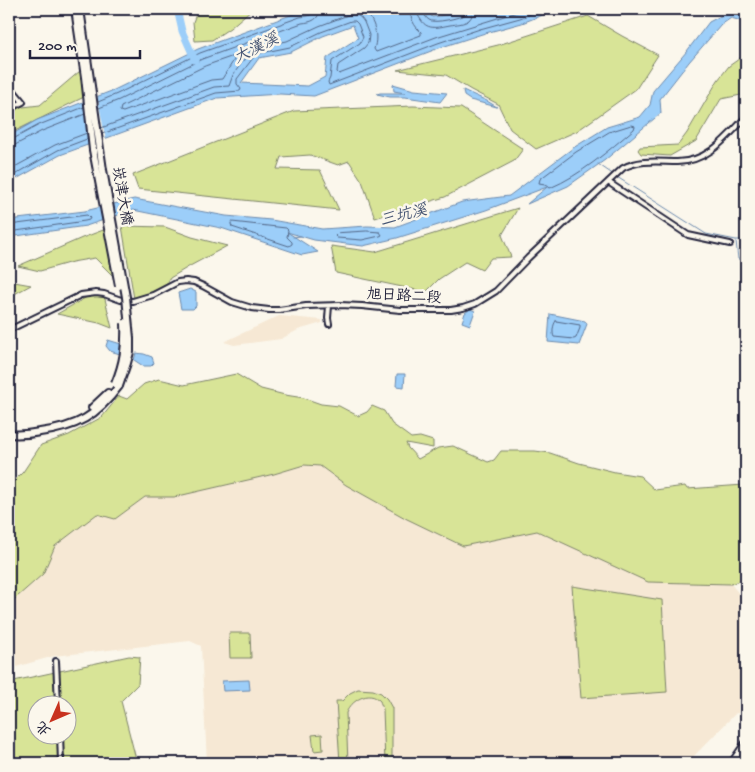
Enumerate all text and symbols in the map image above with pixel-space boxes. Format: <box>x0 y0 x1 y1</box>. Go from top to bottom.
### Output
scale bar <box>30 28 140 60</box>
water label: 大漢溪 <box>231 29 284 69</box>
text: 200 m <box>38 38 77 56</box>
street label: 崁津大橋 <box>107 165 135 227</box>
water label: 三坑溪 <box>378 201 431 232</box>
street label: 旭日路二段 <box>366 286 442 308</box>
north arrow <box>28 694 78 744</box>
text: 北 <box>34 716 56 738</box>

